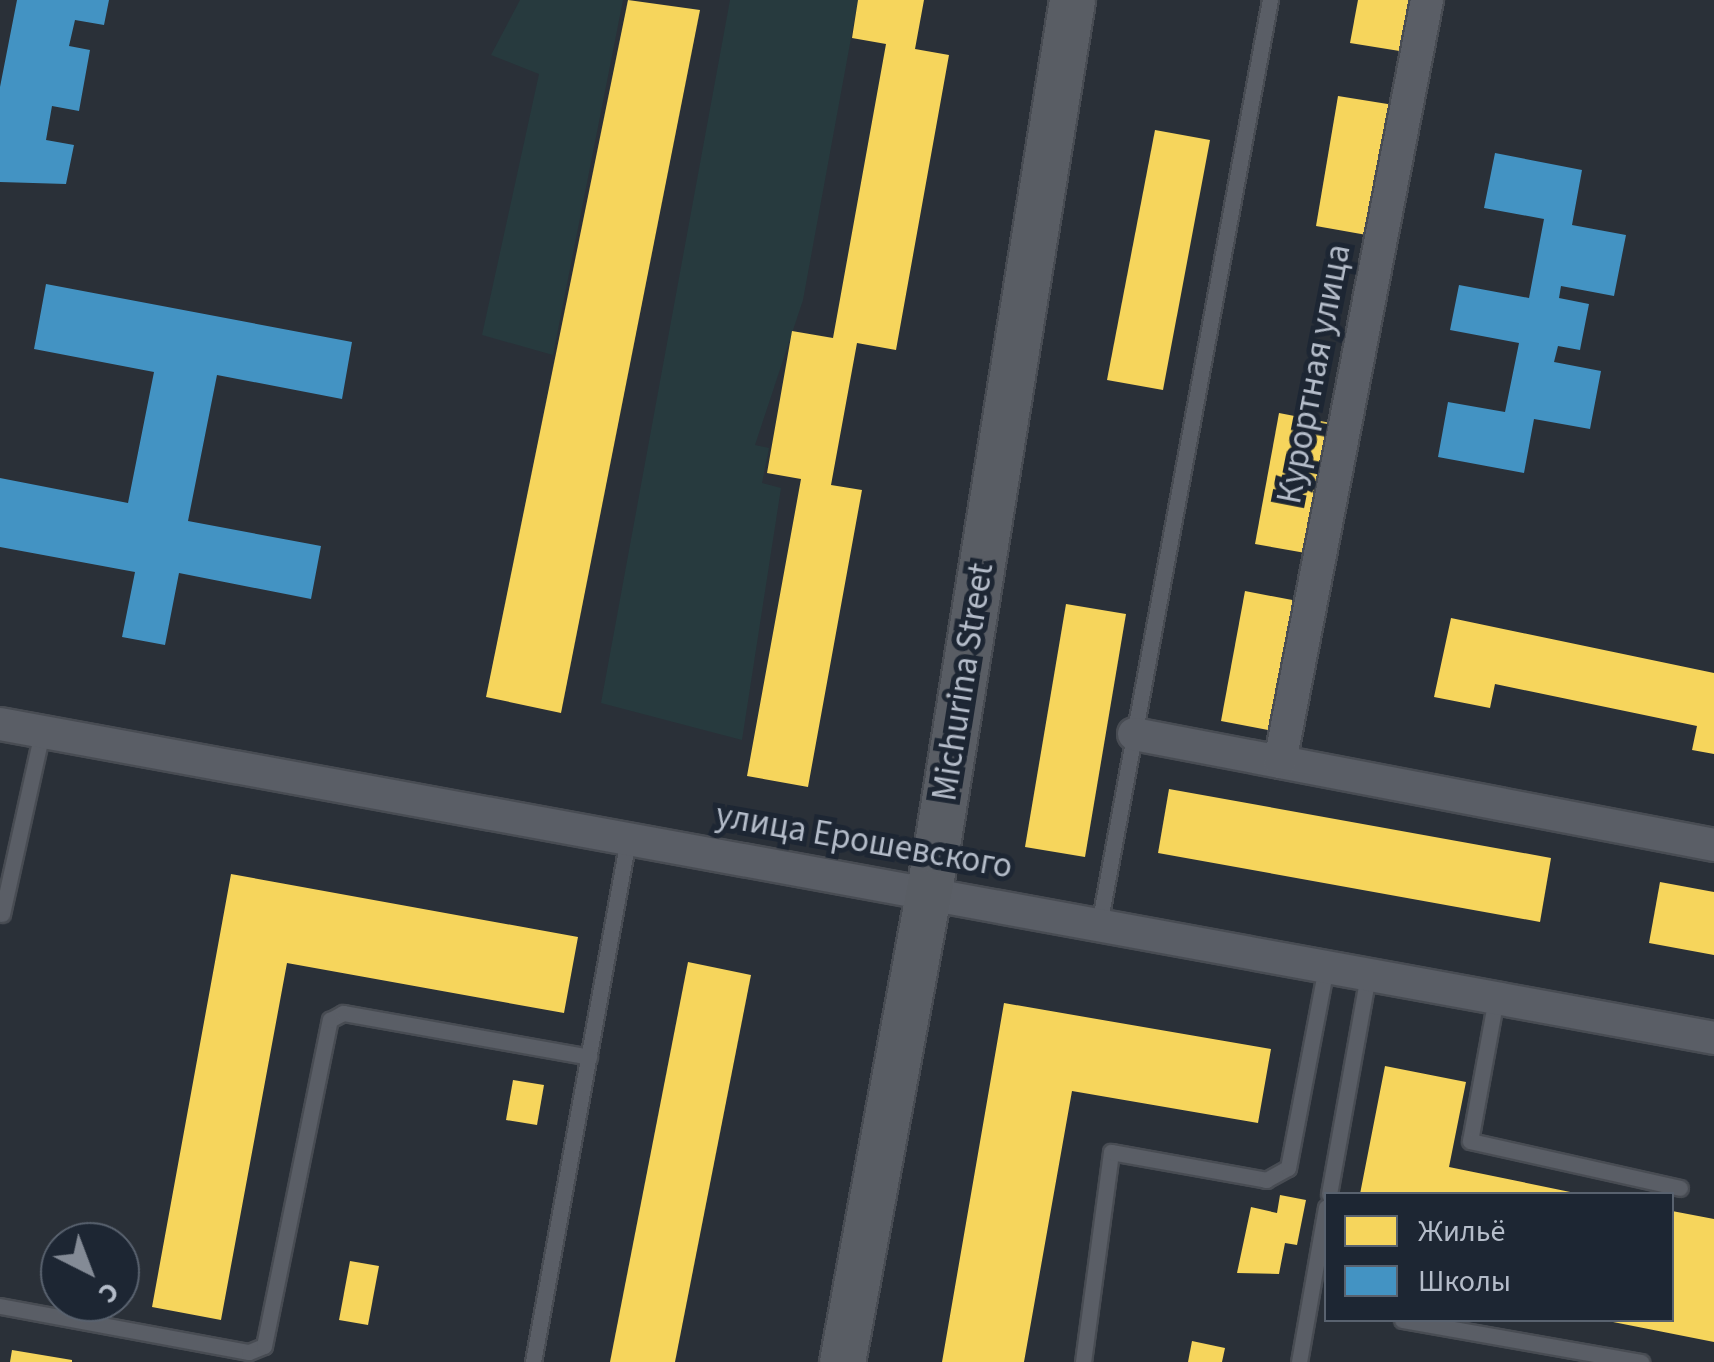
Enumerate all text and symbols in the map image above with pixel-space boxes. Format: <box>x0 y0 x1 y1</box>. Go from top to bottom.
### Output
street label: Курортная улица <box>1268 241 1360 507</box>
street label: Michurina Street <box>923 560 1003 804</box>
street label: улица Ерошевского <box>712 794 1016 888</box>
legend <box>1324 1192 1674 1322</box>
text: Жильё <box>1418 1210 1505 1253</box>
north arrow <box>40 1222 140 1322</box>
text: Школы <box>1418 1260 1511 1303</box>
text: С <box>89 1272 128 1313</box>

